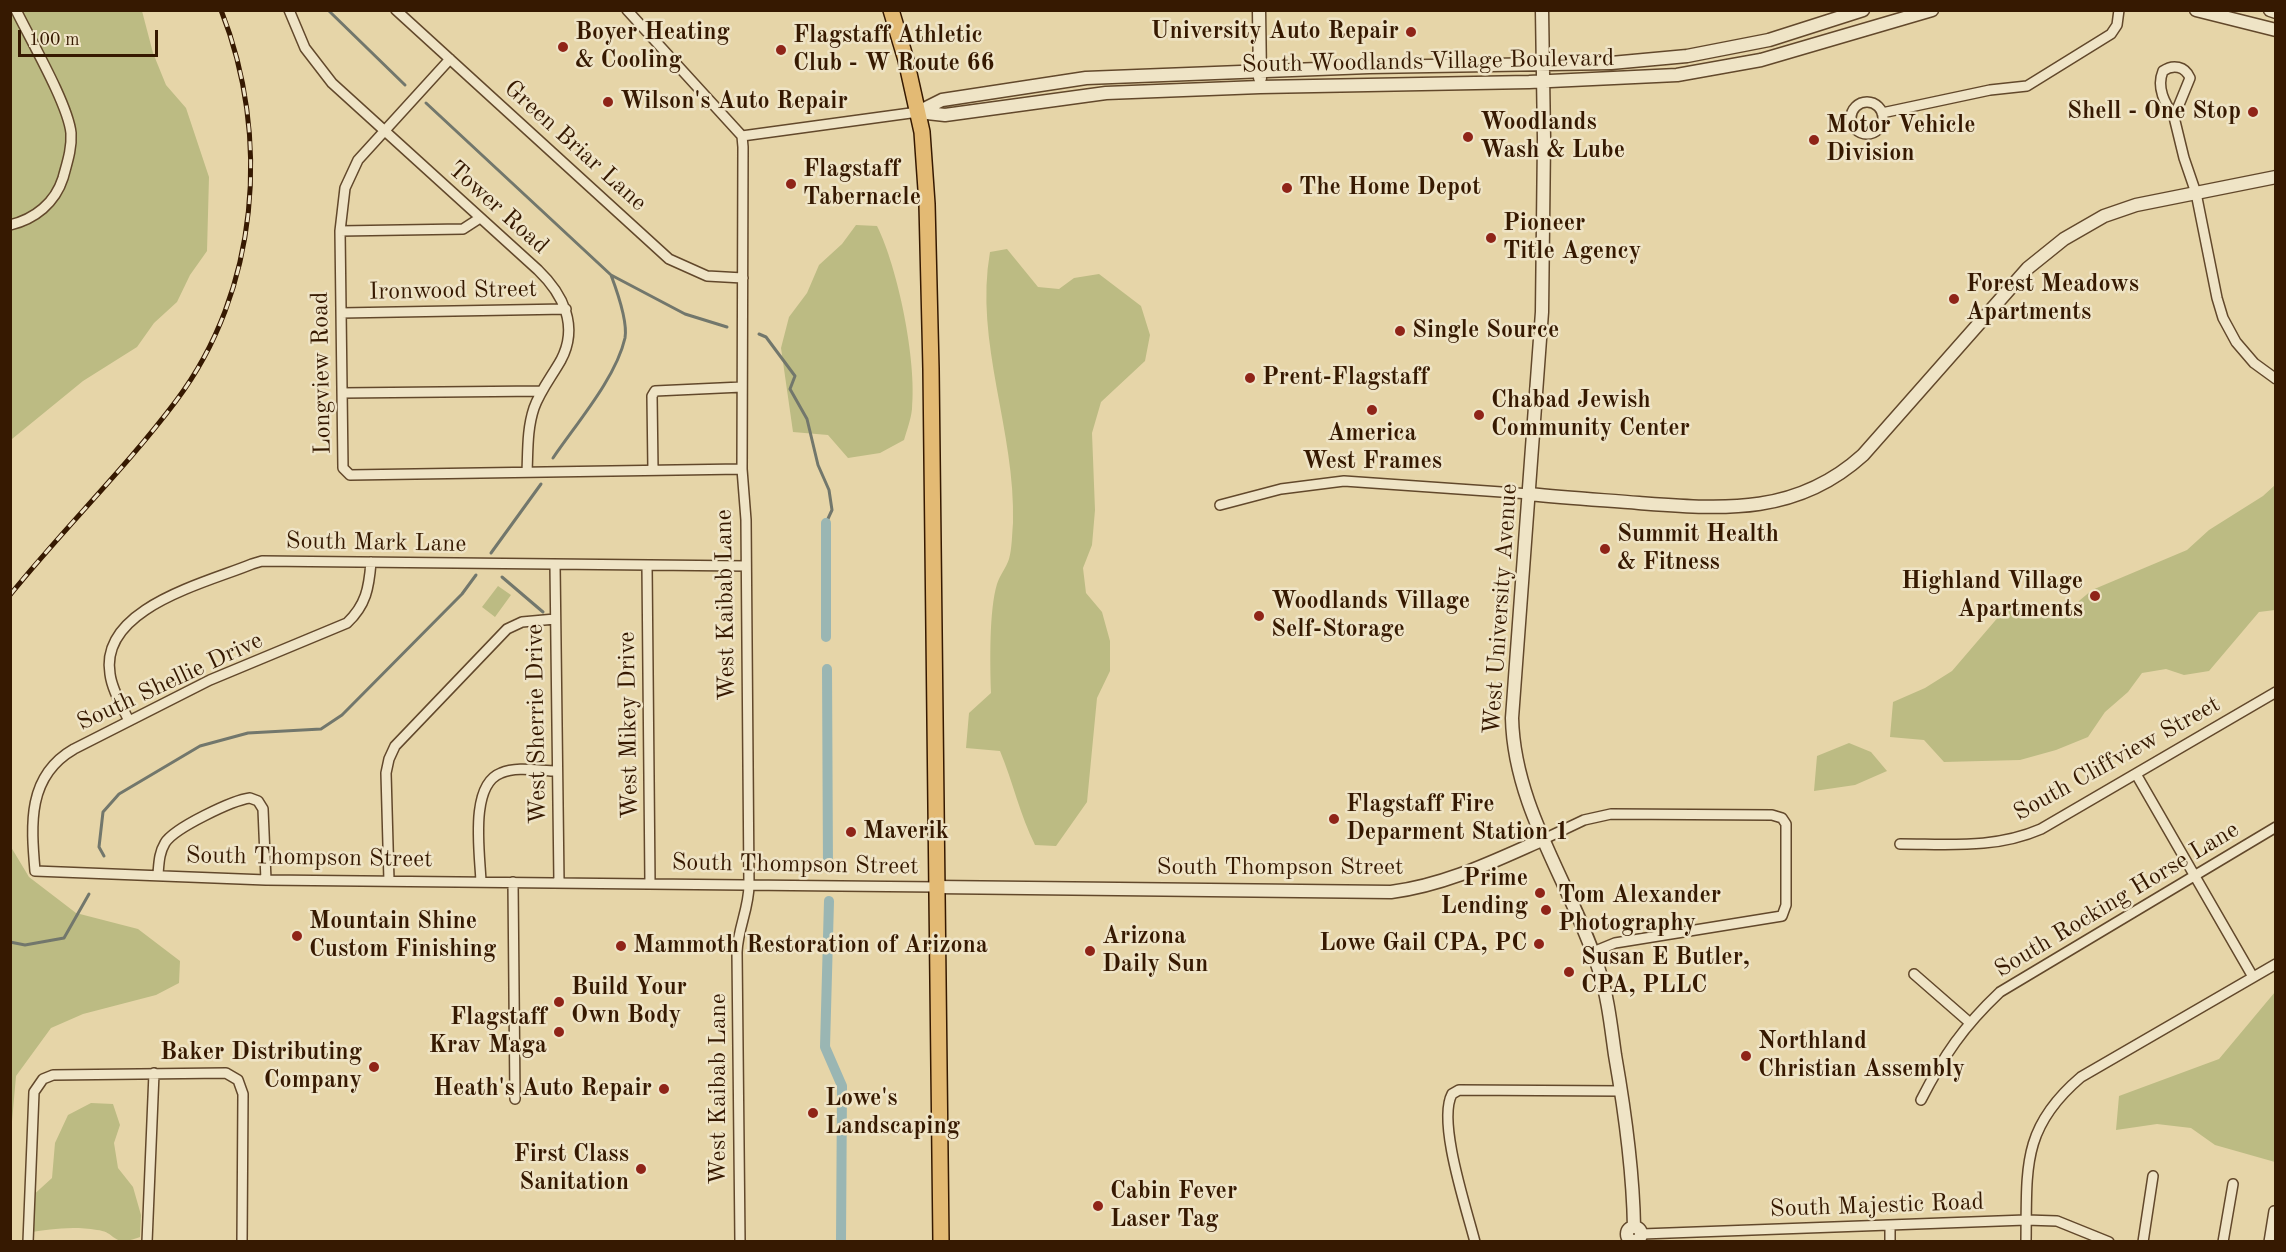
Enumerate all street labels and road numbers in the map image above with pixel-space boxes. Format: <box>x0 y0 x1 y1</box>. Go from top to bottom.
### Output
street label: South Woodlands Village Boulevard <box>1241 44 1615 80</box>
street label: Green Briar Lane <box>498 74 652 218</box>
street label: Tower Road <box>442 155 554 261</box>
street label: Ironwood Street <box>369 275 537 307</box>
street label: Longview Road <box>306 291 338 455</box>
street label: West University Avenue <box>1478 483 1524 735</box>
street label: West Kaibab Lane <box>710 509 742 701</box>
street label: South Mark Lane <box>285 527 467 559</box>
street label: West Sherrie Drive <box>521 624 553 824</box>
street label: South Shellie Drive <box>73 626 267 738</box>
street label: West Mikey Drive <box>613 631 645 819</box>
street label: South Cliffview Street <box>2009 690 2225 828</box>
street label: South Rocking Horse Lane <box>1990 816 2244 984</box>
street label: South Thompson Street <box>185 841 433 875</box>
street label: South Thompson Street <box>671 848 919 882</box>
street label: South Thompson Street <box>1157 854 1403 882</box>
street label: West Kaibab Lane <box>705 993 733 1185</box>
street label: South Majestic Road <box>1769 1188 1985 1224</box>

